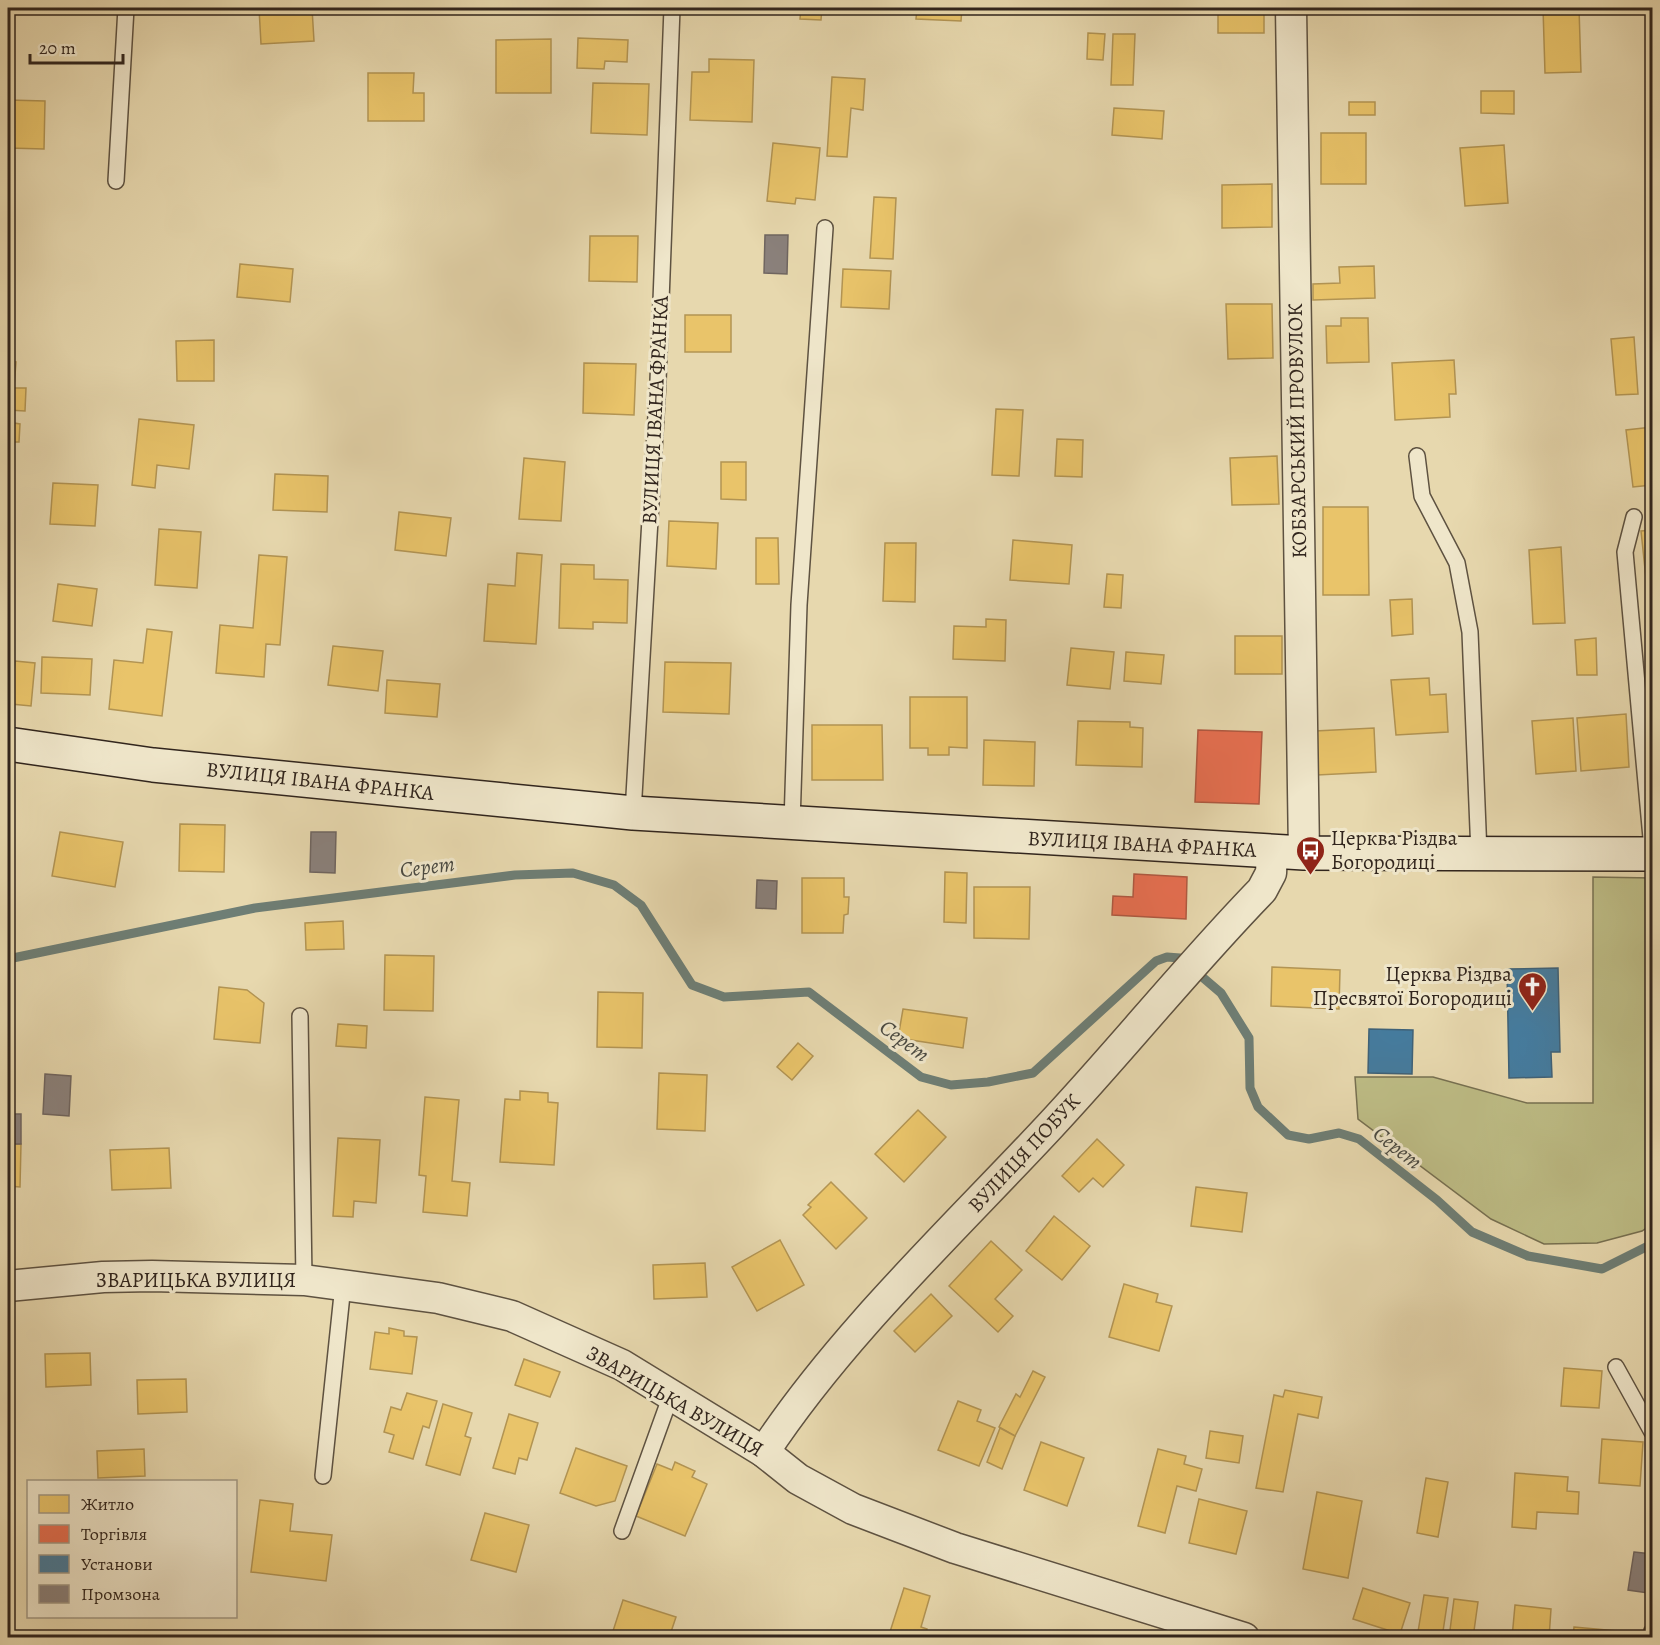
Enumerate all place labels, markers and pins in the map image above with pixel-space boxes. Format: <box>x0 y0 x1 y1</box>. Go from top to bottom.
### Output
place label: Церква Різдва Богородиці <box>1331 824 1458 876</box>
bus stop icon: Церква Різдва Богородиці <box>1294 834 1326 876</box>
place label: Церква Різдва Пресвятої Богородиці <box>1313 960 1512 1012</box>
church icon: Церква Різдва Пресвятої Богородиці <box>1517 970 1549 1012</box>

